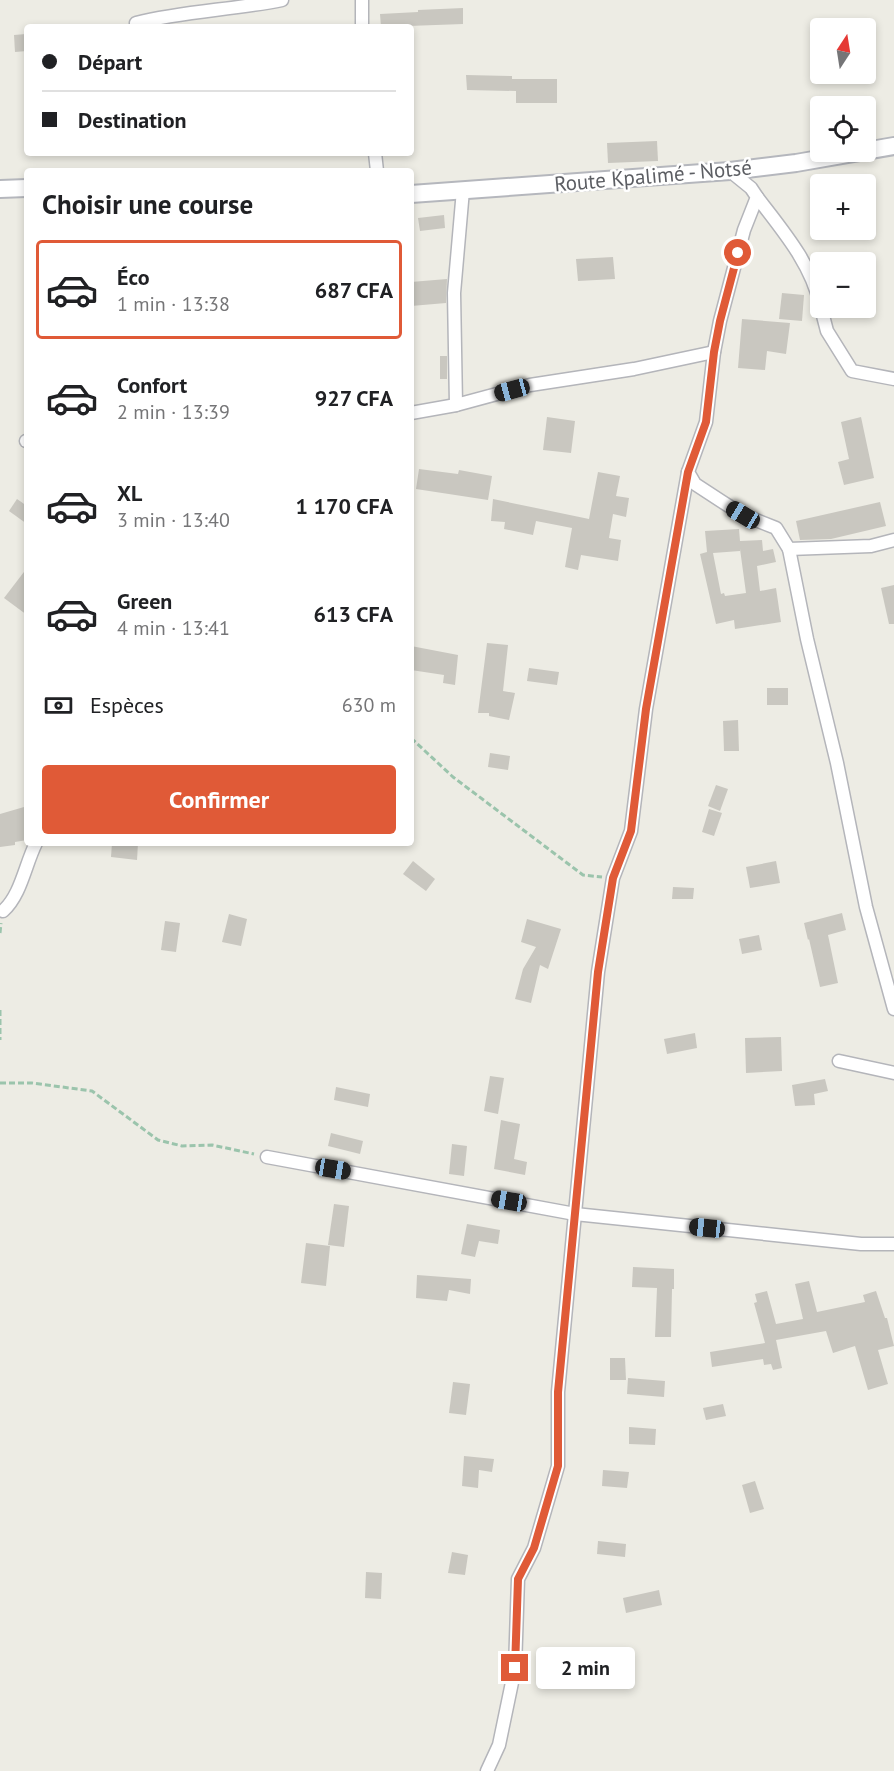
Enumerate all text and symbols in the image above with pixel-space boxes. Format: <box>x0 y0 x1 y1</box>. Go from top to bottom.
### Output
north arrow <box>810 18 876 84</box>
map controls <box>810 18 876 318</box>
text: Départ <box>78 48 142 76</box>
button: locate <box>810 96 876 162</box>
text: Destination <box>78 106 187 134</box>
street label: Route Kpalimé - Notsé <box>553 153 753 198</box>
button: + <box>810 174 876 240</box>
text: Choisir une course <box>42 187 253 221</box>
route start <box>724 239 751 266</box>
button: − <box>810 252 876 318</box>
icon: car <box>45 263 99 317</box>
text: Éco <box>117 263 149 291</box>
text: 687 CFA <box>315 276 393 304</box>
text: 1 min · 13:38 <box>117 291 230 317</box>
icon: car <box>45 371 99 425</box>
text: Confort <box>117 371 187 399</box>
car <box>492 377 532 403</box>
text: 927 CFA <box>315 384 393 412</box>
text: 2 min · 13:39 <box>117 399 230 425</box>
icon: car <box>45 479 99 533</box>
text: XL <box>117 479 142 507</box>
text: 1 170 CFA <box>295 492 393 520</box>
car <box>723 498 763 532</box>
text: 3 min · 13:40 <box>117 507 230 533</box>
icon: car <box>45 587 99 641</box>
text: Green <box>117 587 172 615</box>
text: 613 CFA <box>314 600 393 628</box>
text: 4 min · 13:41 <box>117 615 230 641</box>
icon: cash <box>42 689 75 722</box>
text: Espèces <box>90 691 164 719</box>
text: 630 m <box>342 692 396 718</box>
button: Confirmer <box>42 765 396 834</box>
car <box>314 1157 352 1181</box>
car <box>490 1189 528 1213</box>
car <box>688 1217 726 1239</box>
callout: 2 min <box>536 1647 635 1689</box>
route end <box>501 1654 528 1681</box>
text: 2 min <box>561 1655 610 1681</box>

